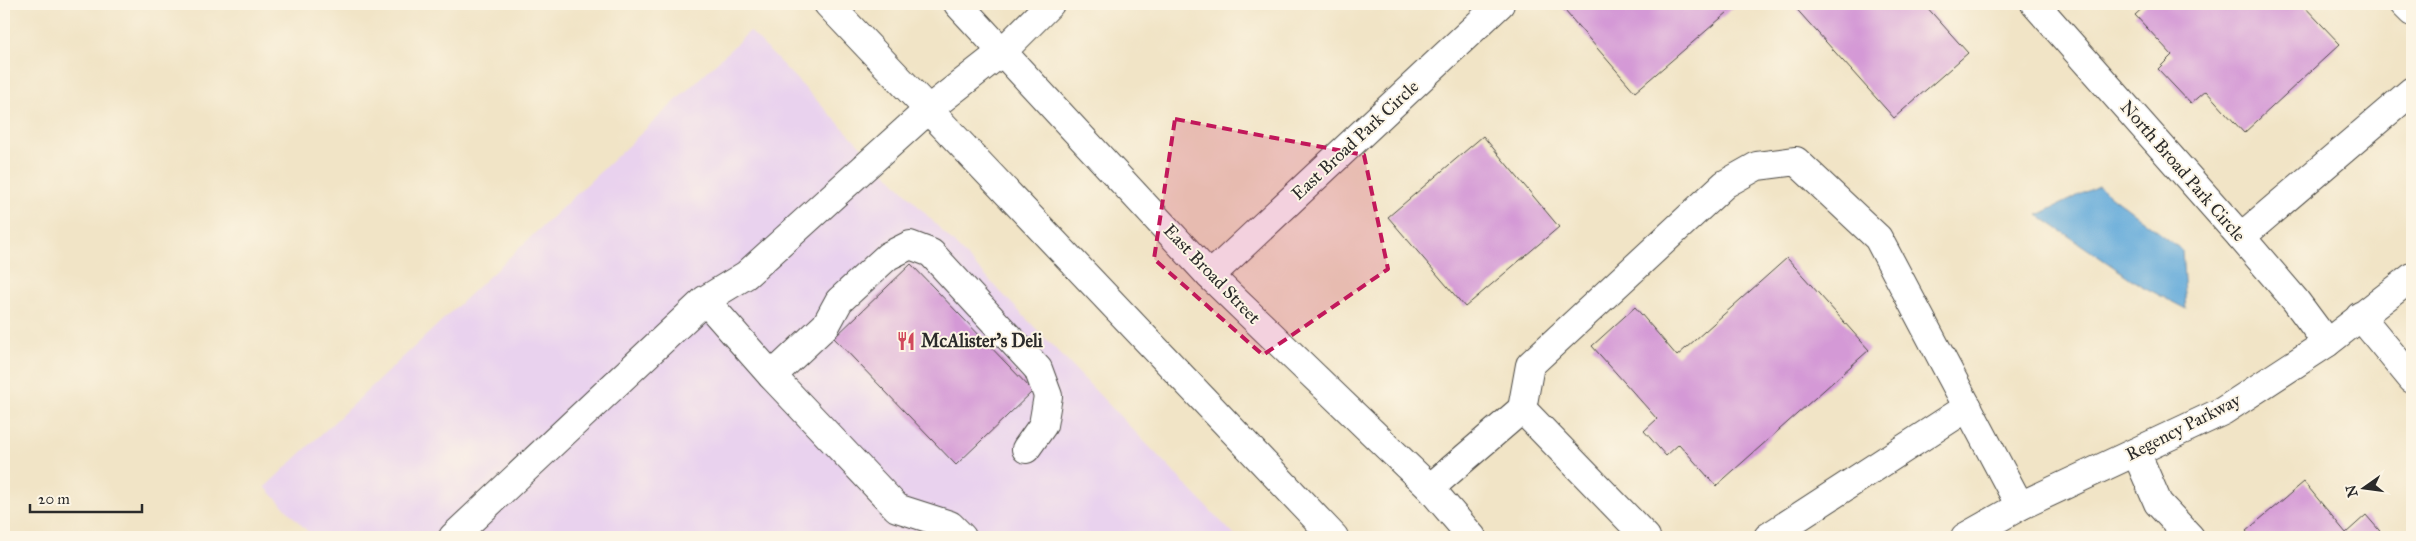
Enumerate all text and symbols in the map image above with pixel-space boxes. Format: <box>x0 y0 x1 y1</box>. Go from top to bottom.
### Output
street label: East Broad Park Circle <box>1287 75 1423 205</box>
street label: North Broad Park Circle <box>2116 96 2250 246</box>
street label: East Broad Street <box>1159 220 1266 329</box>
restaurant icon: McAlister's Deli <box>895 330 917 352</box>
place label: McAlister's Deli <box>921 330 1044 352</box>
street label: Regency Parkway <box>2122 388 2245 466</box>
north arrow <box>2338 464 2388 514</box>
scale bar <box>30 481 142 513</box>
text: N <box>2342 483 2362 499</box>
text: 20 m <box>38 490 70 508</box>

